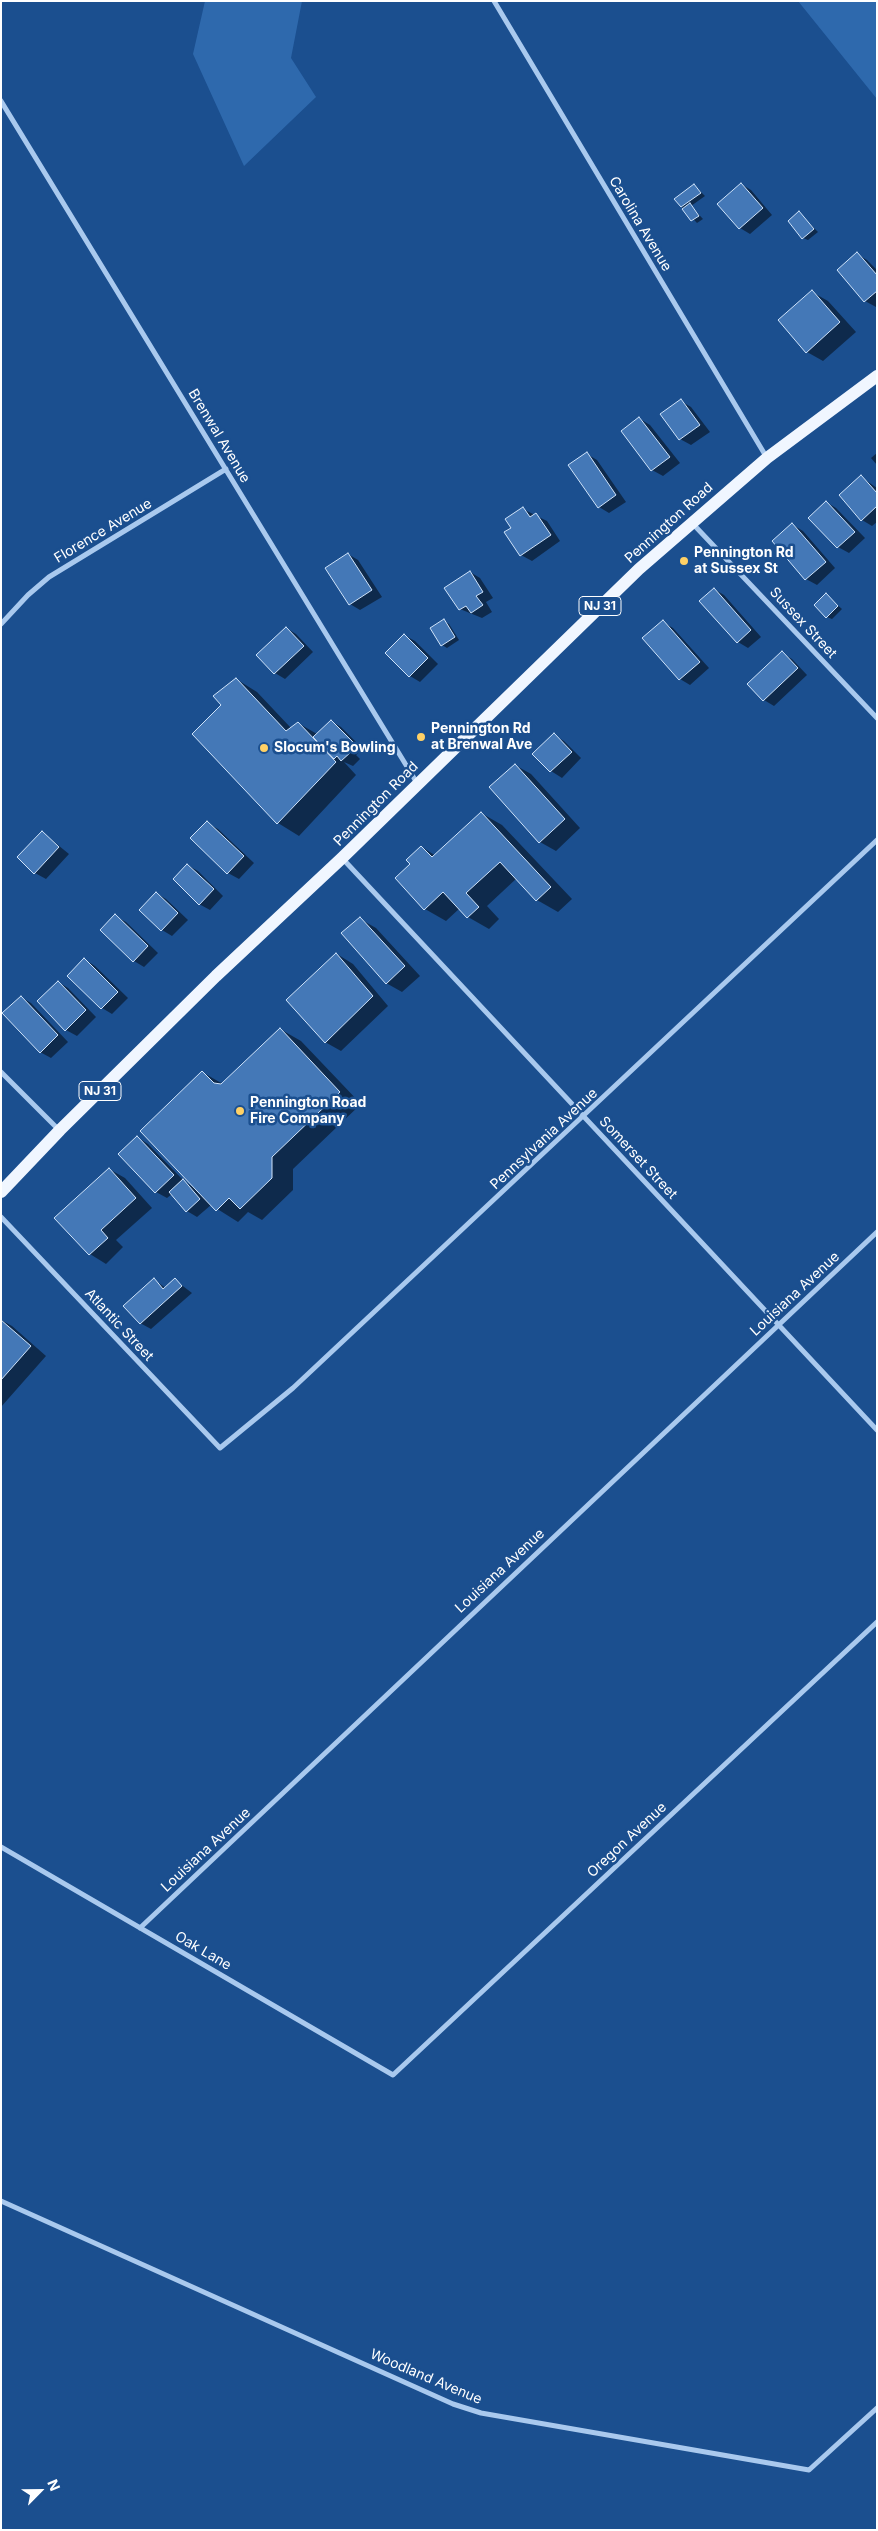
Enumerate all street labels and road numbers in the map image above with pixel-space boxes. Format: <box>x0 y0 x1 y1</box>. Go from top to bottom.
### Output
street label: Carolina Avenue <box>605 174 675 274</box>
street label: Brenwal Avenue <box>184 386 254 486</box>
street label: Pennington Road <box>622 479 716 567</box>
street label: Florence Avenue <box>51 495 155 567</box>
street label: Sussex Street <box>766 584 840 662</box>
road number: NJ 31 <box>579 596 621 616</box>
street label: Pennington Road <box>330 758 422 850</box>
road number: NJ 31 <box>79 1082 121 1100</box>
street label: Pennsylvania Avenue <box>487 1085 601 1193</box>
street label: Somerset Street <box>595 1113 681 1203</box>
street label: Louisiana Avenue <box>747 1248 843 1340</box>
street label: Atlantic Street <box>81 1285 157 1365</box>
street label: Louisiana Avenue <box>452 1525 548 1617</box>
street label: Oregon Avenue <box>584 1799 670 1881</box>
street label: Louisiana Avenue <box>158 1804 254 1896</box>
street label: Oak Lane <box>172 1928 234 1974</box>
street label: Woodland Avenue <box>368 2346 484 2408</box>

